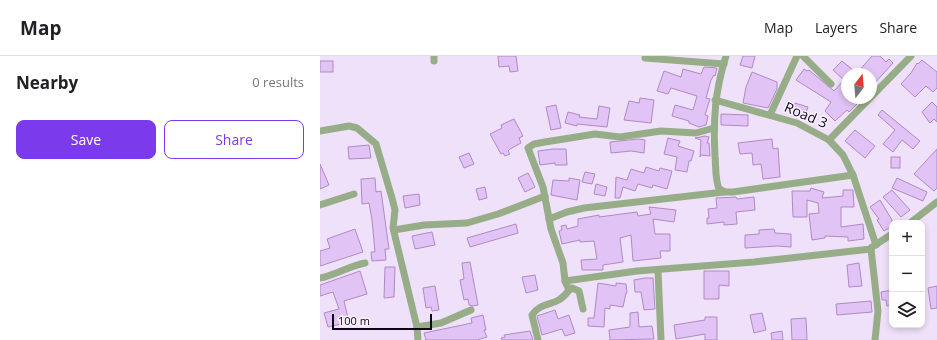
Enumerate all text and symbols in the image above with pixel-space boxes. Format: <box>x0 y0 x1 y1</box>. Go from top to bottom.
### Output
text: Map <box>20 15 61 41</box>
text: Map <box>764 18 793 37</box>
text: Layers <box>815 18 857 37</box>
text: Share <box>879 18 917 37</box>
north arrow <box>841 68 877 104</box>
text: Nearby <box>16 71 78 94</box>
text: 0 results <box>252 73 304 91</box>
street label: Road 3 <box>782 97 831 132</box>
button: Save <box>16 120 156 159</box>
button: Share <box>164 120 304 159</box>
map controls <box>889 220 925 328</box>
button: + <box>889 220 925 256</box>
button: − <box>889 256 925 292</box>
button: layers <box>889 292 925 328</box>
scale bar <box>332 312 432 331</box>
text: 100 m <box>338 313 370 328</box>

